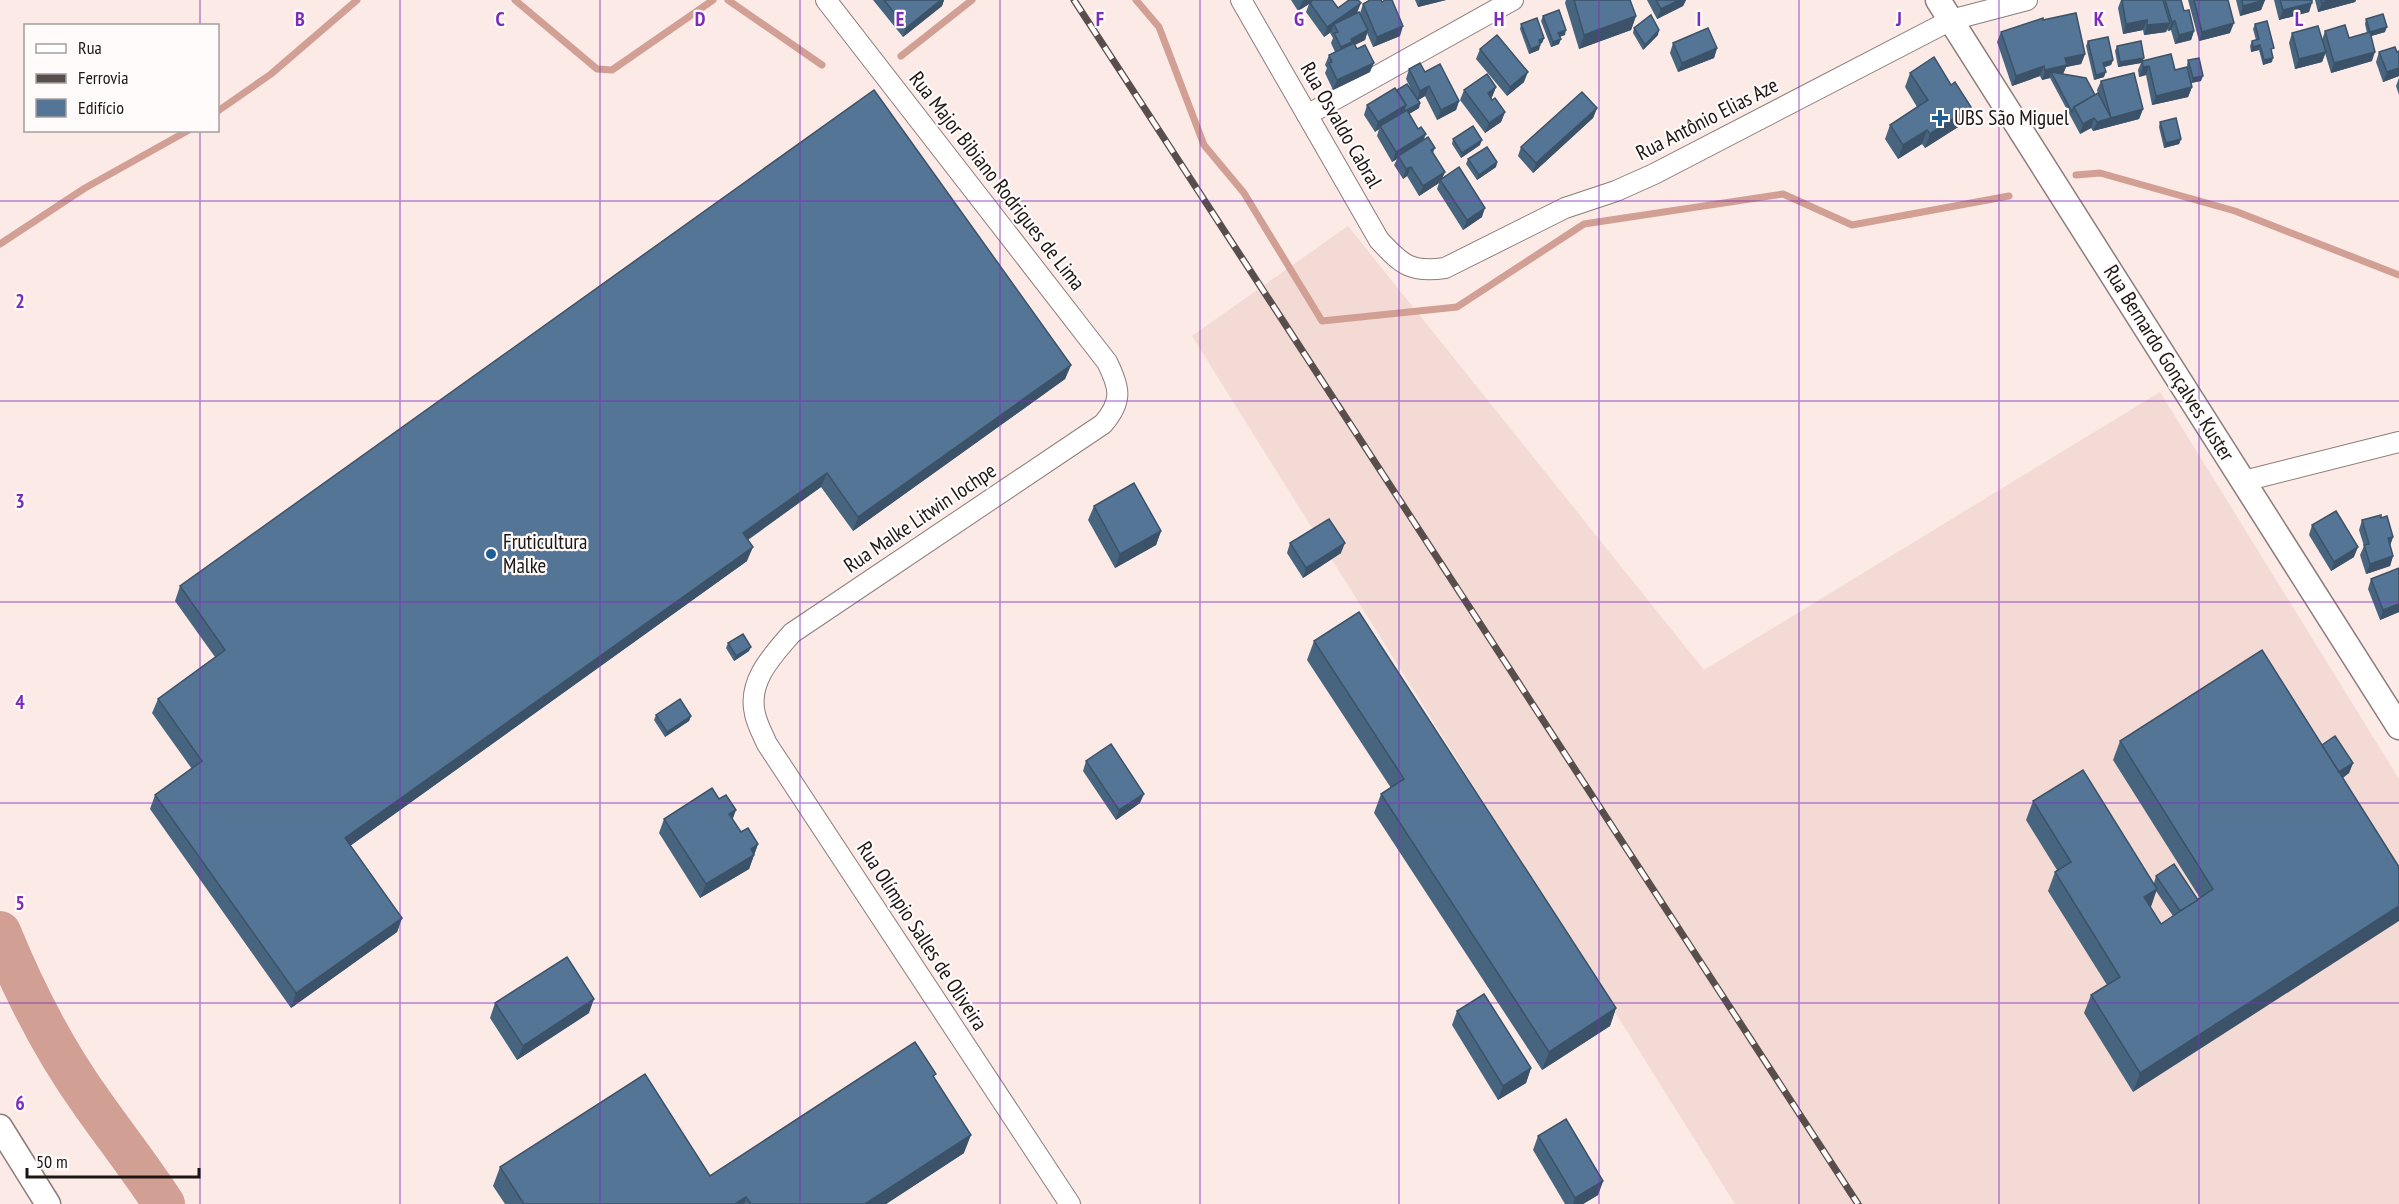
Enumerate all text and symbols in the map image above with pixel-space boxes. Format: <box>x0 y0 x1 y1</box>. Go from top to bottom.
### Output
text: B <box>295 6 305 32</box>
text: C <box>495 6 505 32</box>
text: D <box>695 6 706 32</box>
text: E <box>896 6 904 32</box>
text: F <box>1096 6 1104 32</box>
text: G <box>1294 6 1304 32</box>
text: H <box>1494 6 1504 32</box>
text: I <box>1697 6 1701 32</box>
text: J <box>1895 6 1902 32</box>
text: K <box>2094 6 2105 32</box>
text: L <box>2295 6 2304 32</box>
legend <box>24 24 219 132</box>
text: Rua <box>78 36 102 59</box>
street label: Rua Osvaldo Cabral <box>1295 57 1388 192</box>
text: Ferrovia <box>78 66 128 89</box>
street label: Rua Major Bibiano Rodrigues de Lima <box>903 66 1091 296</box>
street label: Rua Antônio Elias Aze <box>1631 71 1782 166</box>
text: Edifício <box>78 96 124 119</box>
place label: UBS São Miguel <box>1954 104 2069 131</box>
marker: UBS São Miguel <box>1931 109 1949 127</box>
street label: Rua Bernardo Gonçalves Kuster <box>2098 260 2241 466</box>
text: 2 <box>15 288 25 314</box>
street label: Rua Malke Litwin Iochpe <box>838 457 1001 579</box>
text: 3 <box>15 488 25 514</box>
place label: Fruticultura Malke <box>503 528 587 579</box>
marker: Fruticultura Malke <box>484 547 498 561</box>
text: 4 <box>15 689 25 715</box>
street label: Rua Olímpio Salles de Oliveira <box>851 836 994 1035</box>
text: 5 <box>15 890 25 916</box>
text: 6 <box>15 1090 25 1116</box>
scale bar <box>27 1141 200 1179</box>
text: 50 m <box>36 1150 68 1173</box>

